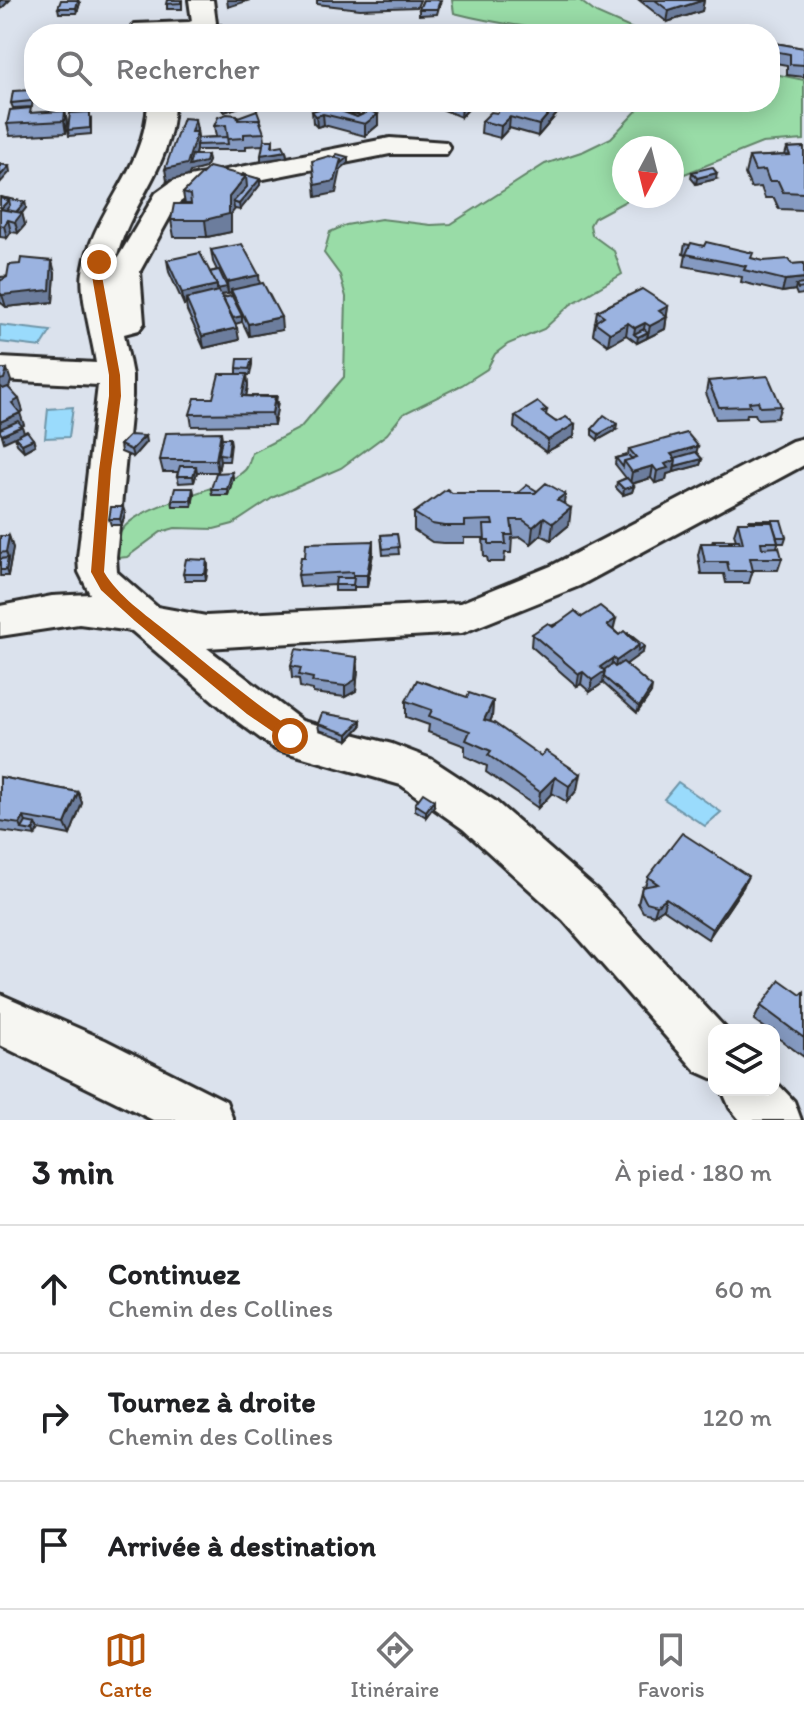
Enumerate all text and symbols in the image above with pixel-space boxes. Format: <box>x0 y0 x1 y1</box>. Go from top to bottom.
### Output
search box <box>24 24 780 112</box>
icon: search <box>52 46 96 90</box>
text: Rechercher <box>116 50 260 87</box>
north arrow <box>612 136 684 208</box>
route end <box>81 244 117 280</box>
route start <box>272 718 308 754</box>
map controls <box>708 1024 780 1096</box>
button: layers <box>708 1024 780 1096</box>
text: 3 min <box>32 1152 114 1193</box>
text: À pied · 180 m <box>615 1156 772 1188</box>
text: Continuez <box>108 1255 240 1292</box>
icon: ahead <box>32 1267 76 1311</box>
text: 60 m <box>715 1273 772 1305</box>
text: Chemin des Collines <box>108 1292 333 1324</box>
text: Tournez à droite <box>108 1383 316 1420</box>
icon: right <box>32 1395 76 1439</box>
text: 120 m <box>703 1401 772 1433</box>
text: Chemin des Collines <box>108 1420 333 1452</box>
icon: arrive <box>32 1523 76 1567</box>
text: Arrivée à destination <box>108 1527 376 1564</box>
tab: Carte <box>99 1628 152 1703</box>
tab: Itinéraire <box>351 1628 439 1703</box>
tab: Favoris <box>638 1628 705 1703</box>

